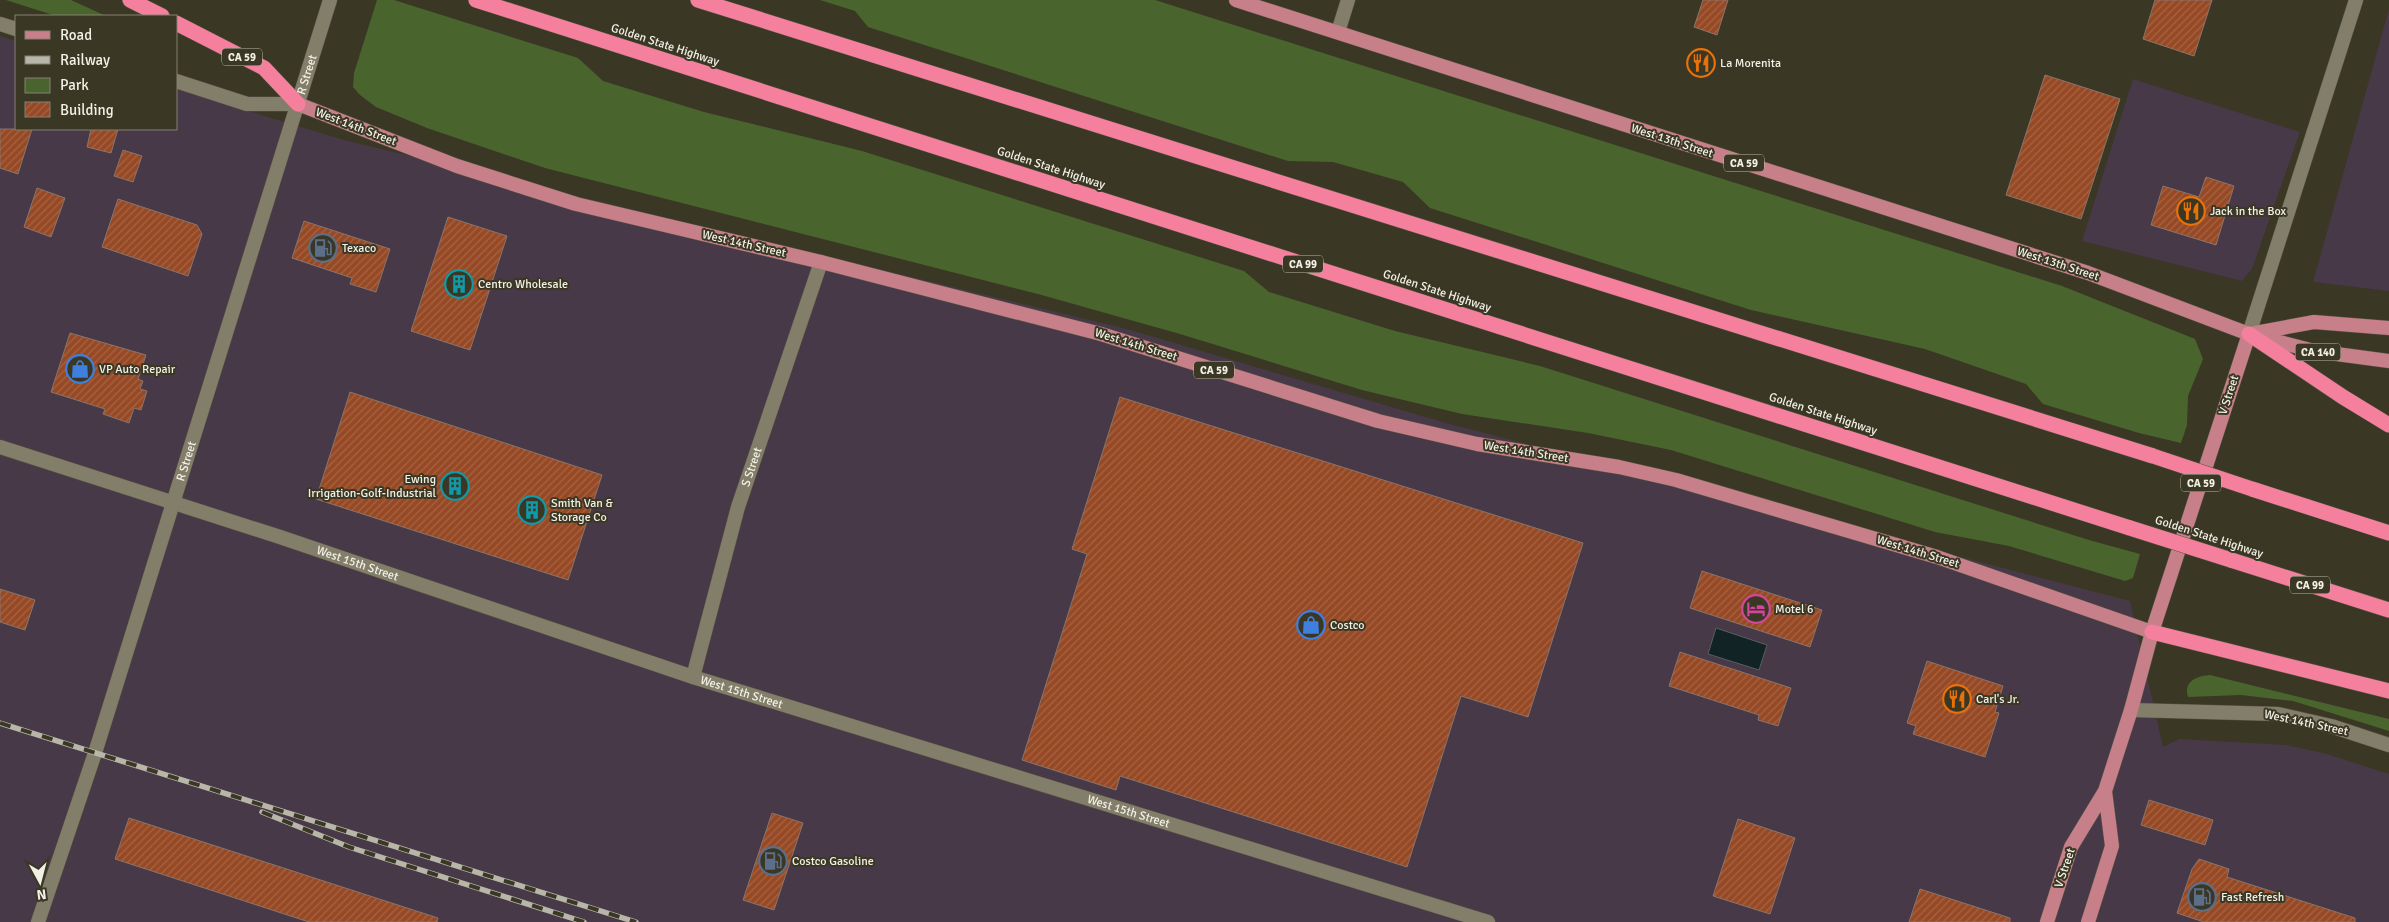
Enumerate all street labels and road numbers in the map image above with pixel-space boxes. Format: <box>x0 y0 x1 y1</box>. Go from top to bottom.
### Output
street label: Golden State Highway <box>609 20 721 70</box>
road number: CA 59 <box>222 48 262 66</box>
street label: R Street <box>293 53 320 97</box>
street label: West 14th Street <box>313 105 399 149</box>
street label: West 13th Street <box>1629 121 1715 161</box>
street label: Golden State Highway <box>995 143 1107 193</box>
road number: CA 59 <box>1724 154 1764 172</box>
street label: West 14th Street <box>701 227 787 261</box>
street label: West 13th Street <box>2015 244 2101 284</box>
road number: CA 99 <box>1283 255 1323 272</box>
street label: Golden State Highway <box>1381 266 1493 316</box>
street label: West 14th Street <box>1093 325 1179 365</box>
road number: CA 140 <box>2296 344 2340 361</box>
road number: CA 59 <box>1194 362 1234 378</box>
street label: V Street <box>2216 373 2242 417</box>
street label: Golden State Highway <box>1767 389 1879 439</box>
street label: West 14th Street <box>1483 438 1569 466</box>
street label: R Street <box>173 439 199 483</box>
street label: S Street <box>738 445 765 489</box>
road number: CA 59 <box>2181 474 2221 492</box>
street label: Golden State Highway <box>2153 512 2265 562</box>
street label: West 14th Street <box>1875 532 1961 572</box>
street label: West 15th Street <box>315 542 400 584</box>
road number: CA 99 <box>2290 576 2330 594</box>
street label: West 15th Street <box>698 672 785 712</box>
street label: West 14th Street <box>2263 707 2349 739</box>
street label: West 15th Street <box>1086 791 1172 831</box>
street label: V Street <box>2051 846 2079 890</box>

